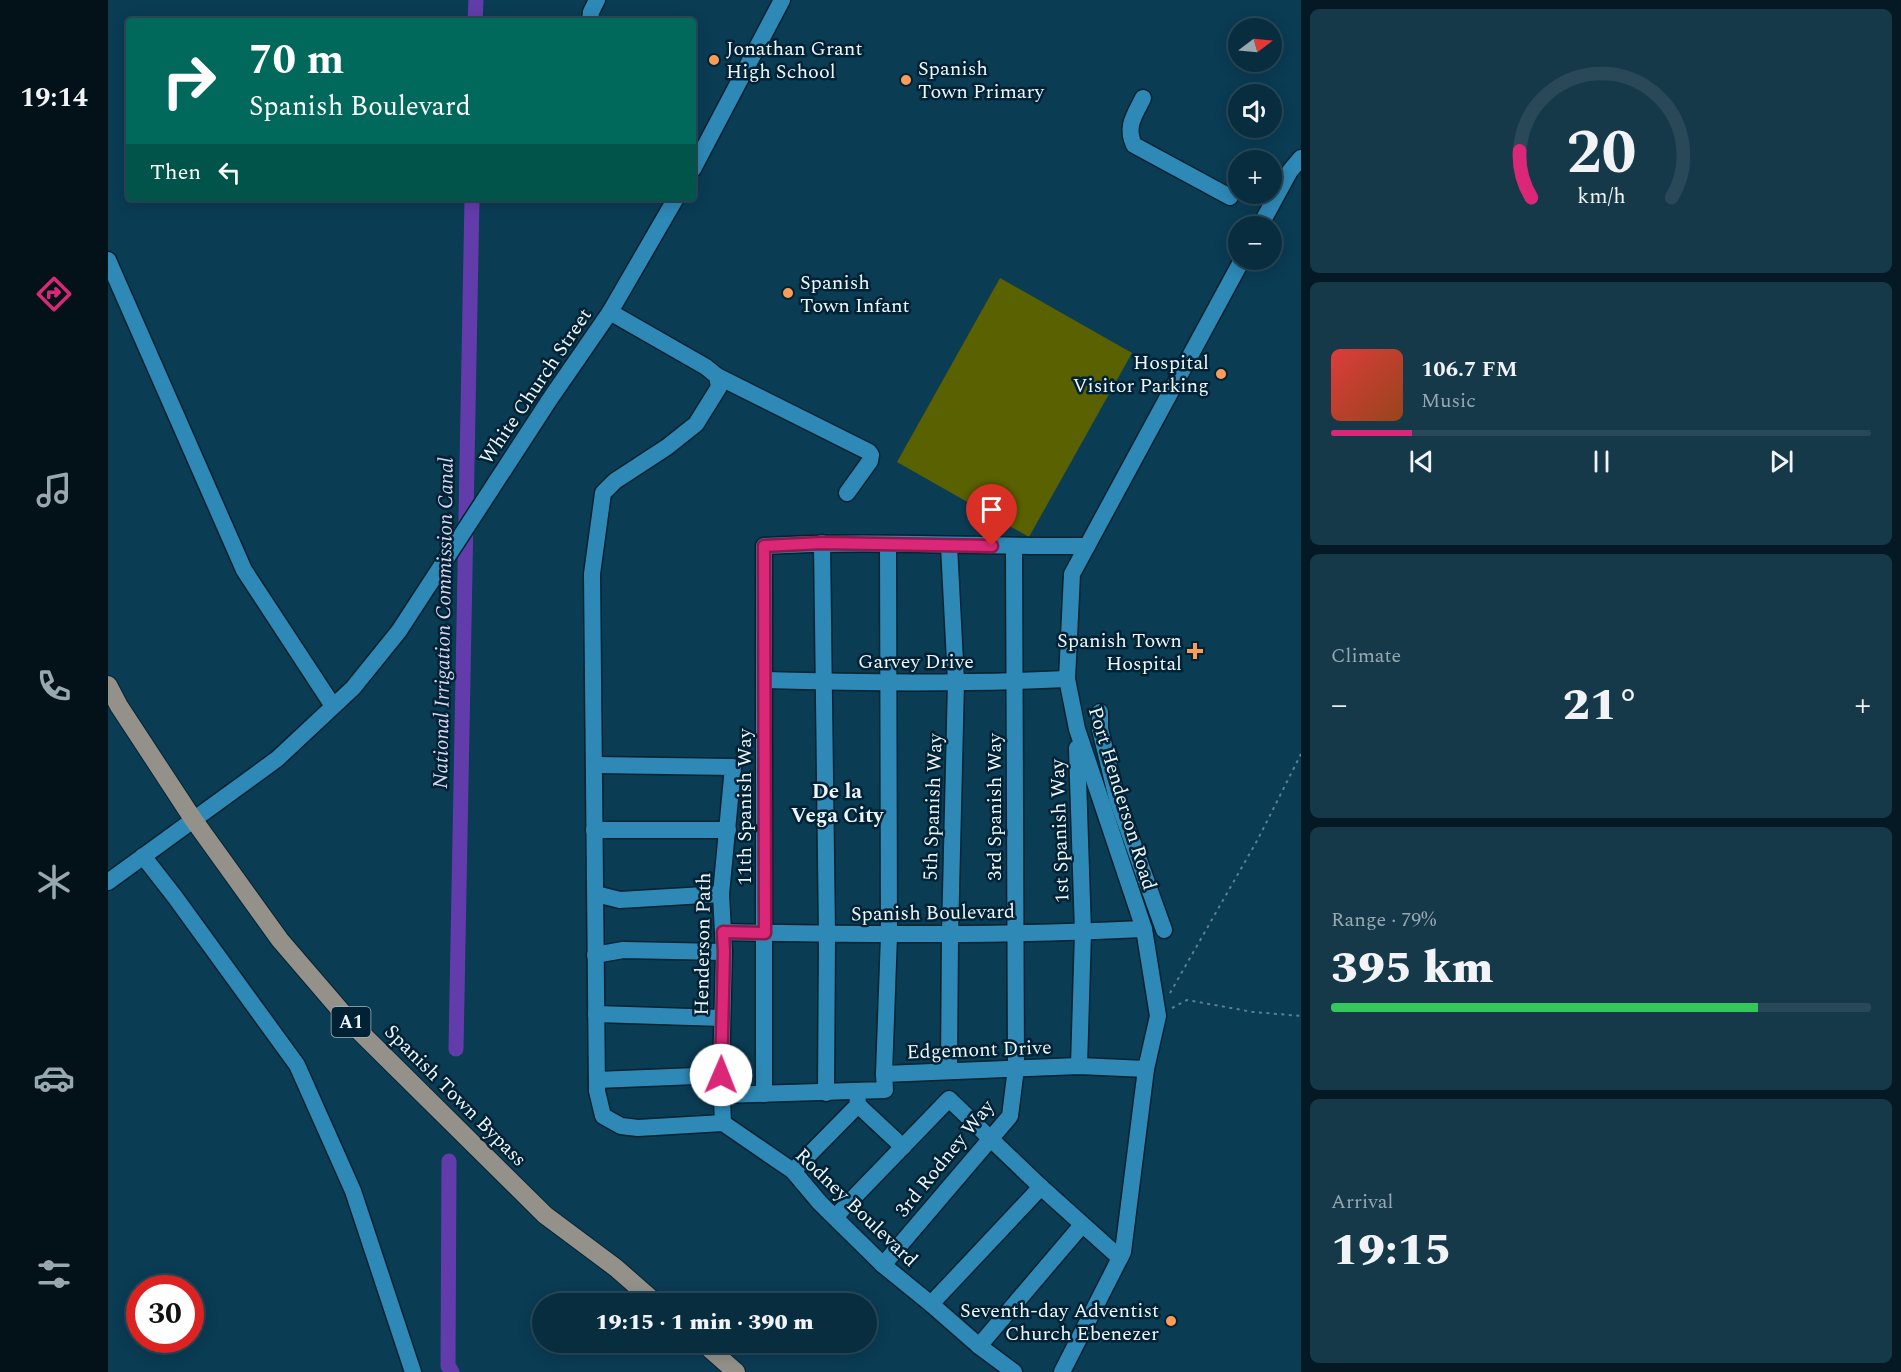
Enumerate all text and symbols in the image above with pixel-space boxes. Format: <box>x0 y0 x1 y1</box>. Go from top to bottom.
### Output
north arrow <box>1228 18 1282 72</box>
map controls <box>1228 18 1282 270</box>
text: 70 m <box>249 29 344 92</box>
place label: Jonathan Grant High School <box>726 34 863 87</box>
icon: right <box>150 42 228 120</box>
marker: Jonathan Grant High School <box>707 53 721 67</box>
place label: Spanish Town Primary <box>918 54 1046 107</box>
marker: Spanish Town Primary <box>899 73 913 87</box>
text: 19:14 <box>20 77 88 119</box>
button: sound <box>1228 84 1282 138</box>
text: Spanish Boulevard <box>249 86 471 128</box>
text: 20 <box>1566 106 1636 201</box>
button: + <box>1228 150 1282 204</box>
text: Then <box>150 156 201 189</box>
icon: left <box>213 156 246 189</box>
text: km/h <box>1577 180 1625 213</box>
button: − <box>1228 216 1282 270</box>
place label: Spanish Town Infant <box>800 268 910 321</box>
icon: directions <box>33 273 75 315</box>
marker: Spanish Town Infant <box>781 286 795 300</box>
street label: White Church Street <box>472 302 599 471</box>
place label: Hospital Visitor Parking <box>1073 348 1209 401</box>
text: 106.7 FM <box>1421 353 1518 386</box>
marker: Hospital Visitor Parking <box>1214 367 1228 381</box>
text: Music <box>1421 386 1476 416</box>
icon: previous <box>1405 445 1438 478</box>
icon: pause <box>1585 445 1618 478</box>
icon: next <box>1765 445 1798 478</box>
water label: National Irrigation Commission Canal <box>425 456 463 789</box>
icon: music <box>33 469 75 511</box>
pin <box>966 484 1017 546</box>
icon: arrive <box>975 493 1008 526</box>
place label: Spanish Town Hospital <box>1057 626 1182 679</box>
text: Climate <box>1331 641 1401 671</box>
marker: Spanish Town Hospital <box>1186 642 1204 660</box>
street label: Garvey Drive <box>858 647 974 677</box>
icon: phone <box>33 665 75 707</box>
text: 21° <box>1563 671 1639 740</box>
text: − <box>1331 680 1348 730</box>
text: + <box>1854 680 1871 730</box>
street label: Port Henderson Road <box>1080 703 1164 894</box>
street label: 11th Spanish Way <box>730 727 760 886</box>
street label: 5th Spanish Way <box>915 732 951 881</box>
street label: 3rd Spanish Way <box>980 732 1010 881</box>
street label: 1st Spanish Way <box>1042 757 1078 903</box>
district label: De la Vega City <box>791 776 884 832</box>
icon: climate <box>33 861 75 903</box>
street label: Henderson Path <box>687 872 719 1016</box>
street label: Spanish Boulevard <box>851 897 1015 929</box>
text: Range · 79% <box>1331 905 1436 935</box>
text: 395 km <box>1331 934 1493 1003</box>
road number: A1 <box>332 1007 370 1037</box>
street label: Spanish Town Bypass <box>377 1018 533 1174</box>
street label: Edgemont Drive <box>906 1032 1052 1068</box>
position arrow <box>689 1043 753 1107</box>
icon: car <box>33 1057 75 1099</box>
street label: 3rd Rodney Way <box>888 1092 1003 1224</box>
street label: Rodney Boulevard <box>788 1141 925 1274</box>
text: Arrival <box>1331 1187 1393 1217</box>
text: 19:15 <box>1331 1216 1452 1285</box>
icon: filters <box>33 1253 75 1295</box>
speed limit sign: 30 <box>126 1275 204 1353</box>
place label: Seventh-day Adventist Church Ebenezer <box>960 1296 1159 1349</box>
text: 19:15 · 1 min · 390 m <box>595 1306 814 1339</box>
marker: Seventh-day Adventist Church Ebenezer <box>1164 1314 1178 1328</box>

